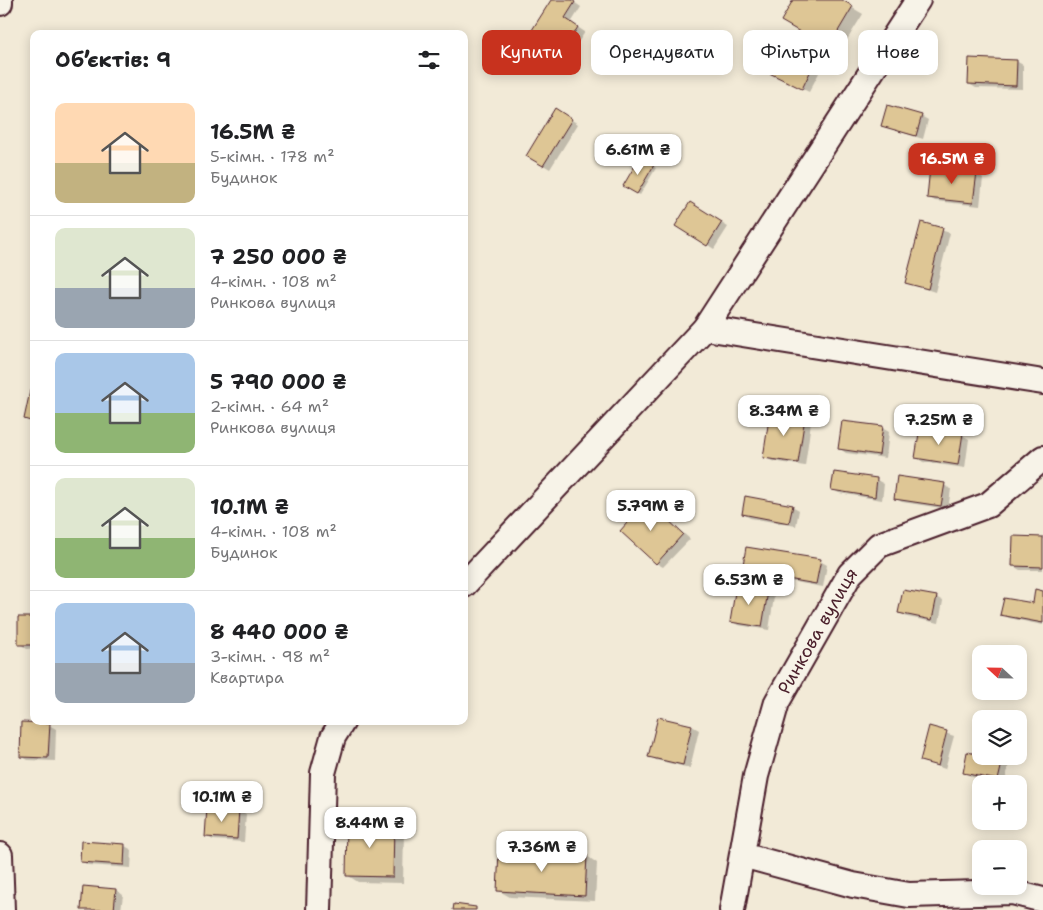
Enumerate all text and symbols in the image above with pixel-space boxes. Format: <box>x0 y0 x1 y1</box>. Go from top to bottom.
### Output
chip: Купити <box>482 30 581 75</box>
chip: Орендувати <box>591 30 733 75</box>
chip: Фільтри <box>743 30 848 75</box>
chip: Нове <box>858 30 938 75</box>
text: Об’єктів: 9 <box>55 46 171 74</box>
icon: filters <box>415 46 443 74</box>
text: 16.5M ₴ <box>210 118 296 146</box>
icon: home <box>95 123 155 183</box>
pin: 6.61M ₴ <box>592 134 684 176</box>
text: 6.61M ₴ <box>605 139 671 160</box>
pin: 16.5M ₴ <box>906 142 998 185</box>
text: 5-кімн. · 178 m² <box>210 146 335 167</box>
text: 16.5M ₴ <box>919 148 985 169</box>
text: Будинок <box>210 167 278 188</box>
text: 7 250 000 ₴ <box>210 243 347 271</box>
icon: home <box>95 248 155 308</box>
text: 4-кімн. · 108 m² <box>210 271 337 292</box>
text: Ринкова вулиця <box>210 292 336 313</box>
text: 5 790 000 ₴ <box>210 368 347 396</box>
icon: home <box>95 373 155 433</box>
pin: 8.34M ₴ <box>738 394 830 437</box>
text: 2-кімн. · 64 m² <box>210 396 329 417</box>
text: 8.34M ₴ <box>749 400 819 421</box>
pin: 7.25M ₴ <box>893 404 985 446</box>
text: 7.25M ₴ <box>905 409 973 430</box>
text: Ринкова вулиця <box>210 417 336 438</box>
pin: 5.79M ₴ <box>605 490 697 532</box>
text: 10.1M ₴ <box>210 493 289 521</box>
text: 5.79M ₴ <box>617 495 685 516</box>
icon: home <box>95 498 155 558</box>
text: 4-кімн. · 108 m² <box>210 521 337 542</box>
text: Будинок <box>210 542 278 563</box>
street label: Ринкова вулиця <box>772 562 862 698</box>
pin: 6.53M ₴ <box>703 564 795 606</box>
text: 6.53M ₴ <box>714 569 784 590</box>
text: 8 440 000 ₴ <box>210 618 349 646</box>
icon: home <box>95 623 155 683</box>
north arrow <box>972 645 1028 700</box>
map controls <box>972 645 1027 895</box>
text: 3-кімн. · 98 m² <box>210 646 330 667</box>
text: Квартира <box>210 667 284 688</box>
button: layers <box>972 710 1027 765</box>
button: + <box>972 775 1027 830</box>
pin: 10.1M ₴ <box>176 780 268 823</box>
text: 10.1M ₴ <box>192 786 252 807</box>
pin: 8.44M ₴ <box>324 806 416 849</box>
text: 8.44M ₴ <box>335 812 405 833</box>
pin: 7.36M ₴ <box>496 830 588 873</box>
text: 7.36M ₴ <box>507 836 577 857</box>
button: − <box>972 840 1027 895</box>

